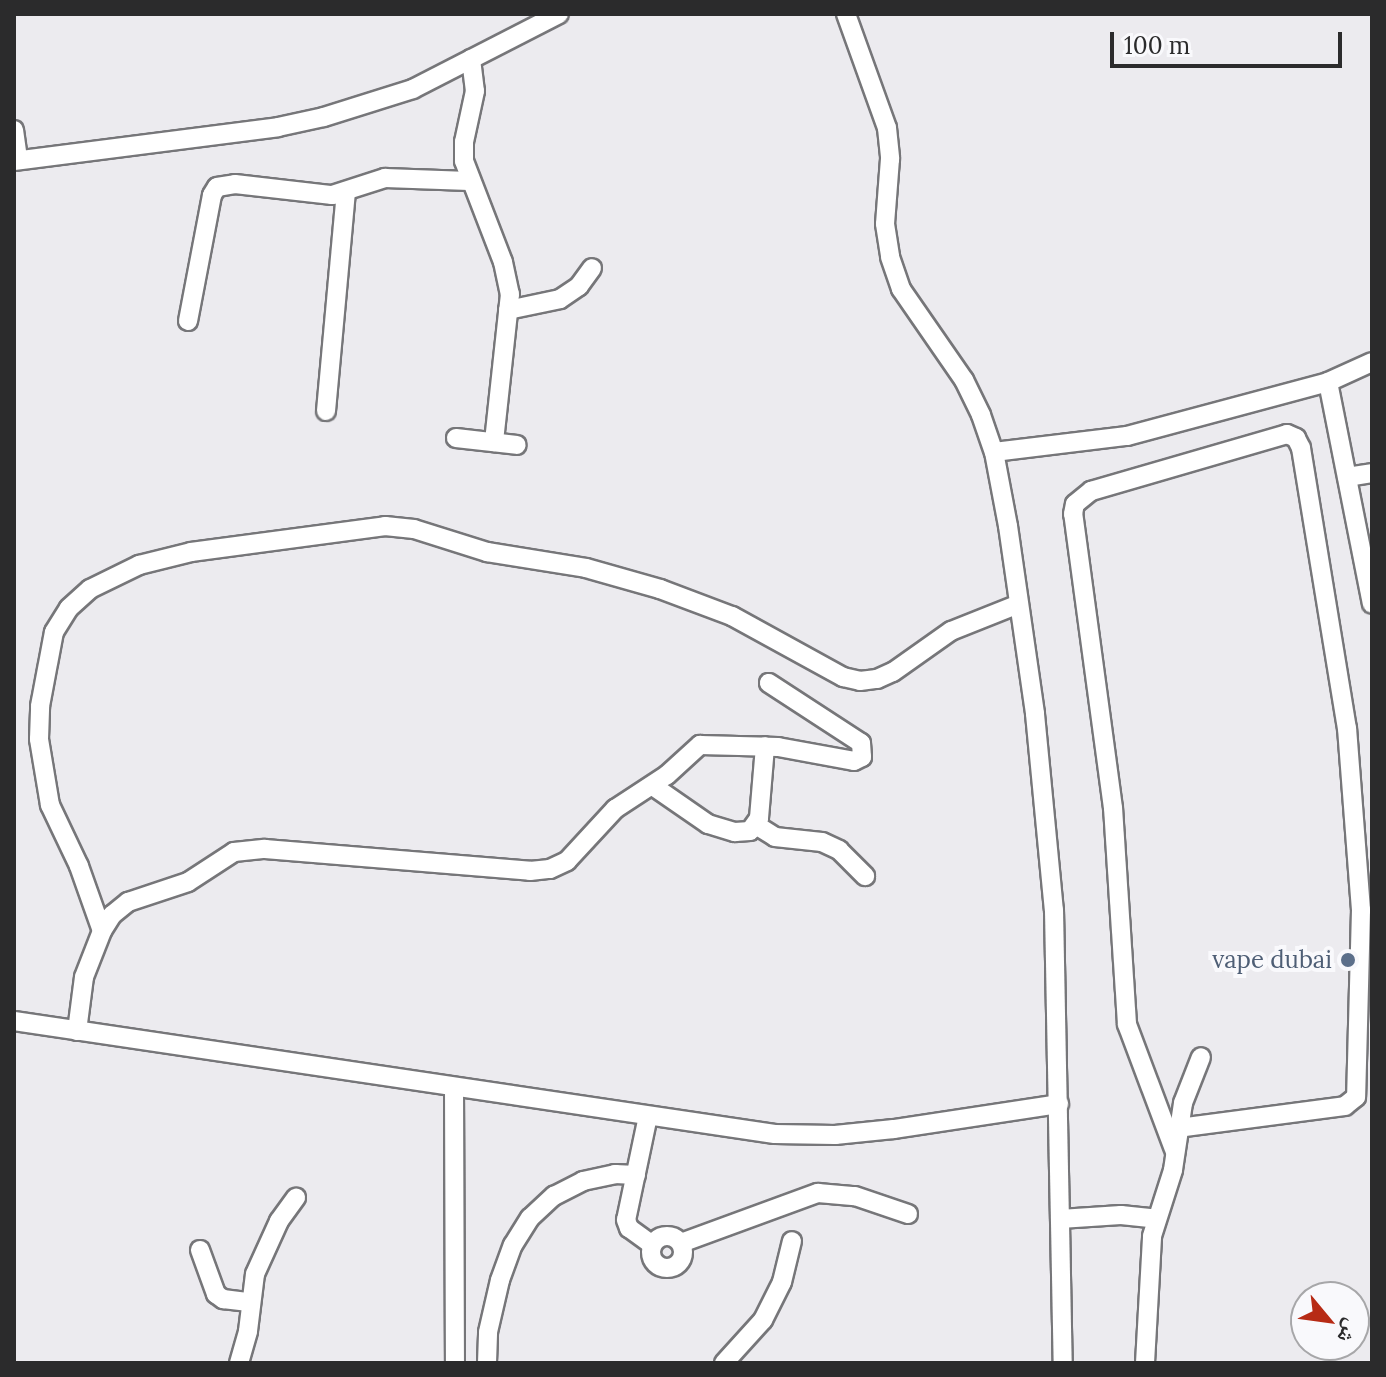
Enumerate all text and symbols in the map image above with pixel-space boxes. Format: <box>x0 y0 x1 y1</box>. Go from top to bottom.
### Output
scale bar <box>1114 16 1346 66</box>
text: 100 m <box>1124 30 1190 61</box>
place label: vape dubai <box>1212 946 1332 974</box>
marker: vape dubai <box>1339 951 1357 969</box>
north arrow <box>1290 1281 1370 1361</box>
text: ش <box>1331 1315 1367 1349</box>

